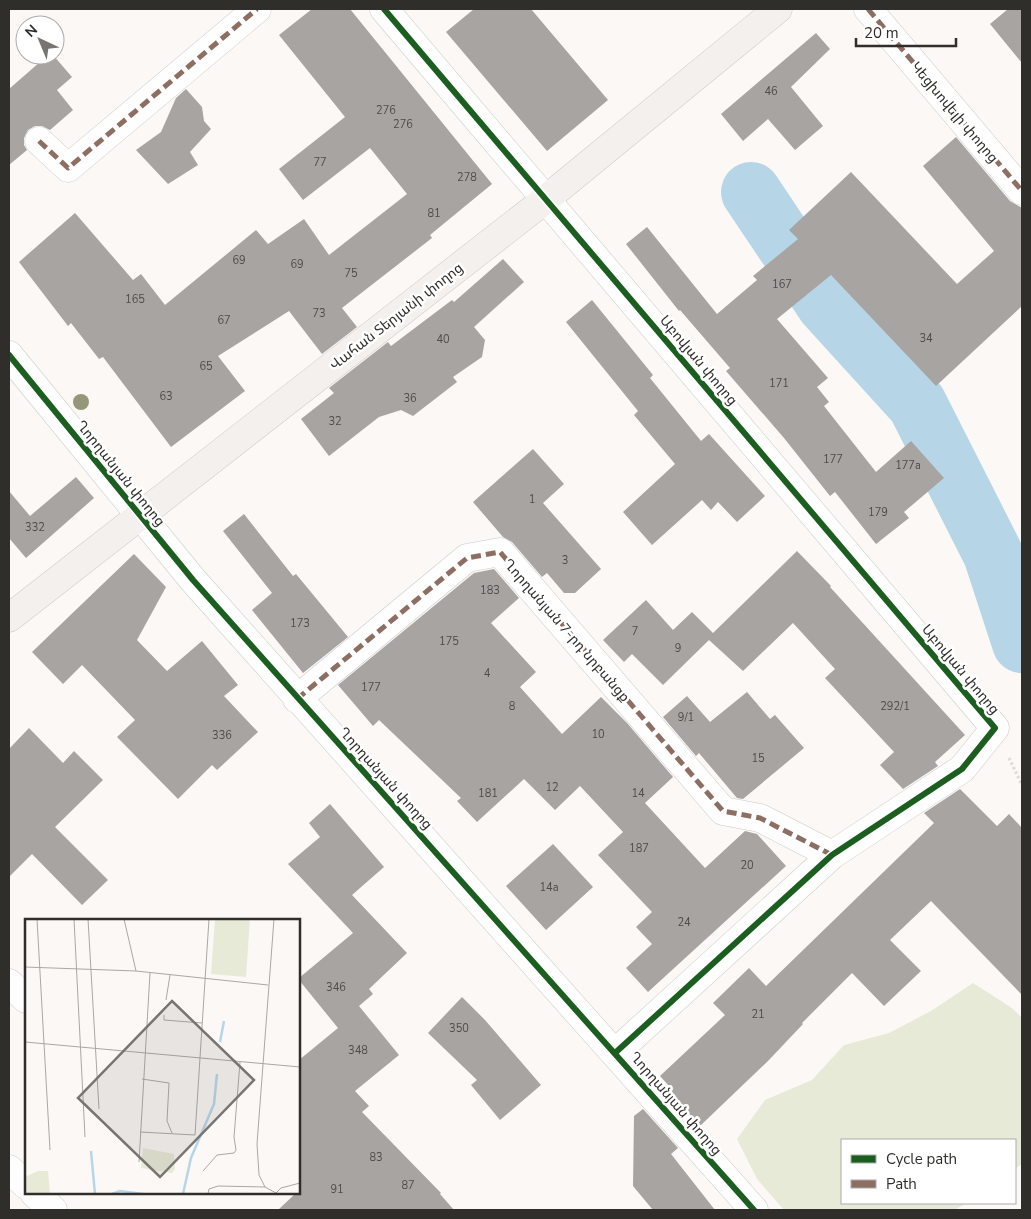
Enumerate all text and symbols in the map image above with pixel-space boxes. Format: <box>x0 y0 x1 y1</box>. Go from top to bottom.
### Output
north arrow <box>15 15 65 65</box>
scale bar <box>856 15 956 47</box>
text: N <box>21 21 42 41</box>
text: 20 m <box>864 23 899 43</box>
street label: Կեցխովելի փողոց <box>907 58 1003 167</box>
house number: 46 <box>764 84 778 99</box>
house number: 276 <box>376 103 396 118</box>
house number: 276 <box>393 117 413 132</box>
house number: 77 <box>313 155 327 170</box>
house number: 278 <box>457 170 477 185</box>
house number: 81 <box>427 206 441 221</box>
house number: 69 <box>232 253 246 268</box>
house number: 69 <box>290 257 304 272</box>
street label: Վահան Տերյանի փողոց <box>326 258 467 375</box>
house number: 75 <box>344 266 358 281</box>
house number: 167 <box>772 277 792 292</box>
house number: 165 <box>125 292 145 307</box>
house number: 73 <box>312 306 326 321</box>
street label: Աբովյան փողոց <box>655 311 742 409</box>
house number: 67 <box>217 313 231 328</box>
house number: 34 <box>919 331 933 346</box>
house number: 40 <box>436 332 450 347</box>
house number: 65 <box>199 359 213 374</box>
house number: 171 <box>769 376 789 391</box>
house number: 63 <box>159 389 173 404</box>
house number: 36 <box>403 391 417 406</box>
house number: 32 <box>328 414 342 429</box>
street label: Ղորղանյան փողոց <box>72 416 169 531</box>
house number: 177 <box>823 452 843 467</box>
house number: 177a <box>895 458 921 473</box>
house number: 1 <box>529 492 535 507</box>
house number: 179 <box>868 505 888 520</box>
house number: 332 <box>25 520 45 535</box>
house number: 3 <box>562 553 568 568</box>
street label: Ղորղանյան 7-րդ նրբանցք <box>500 555 634 705</box>
house number: 183 <box>480 583 500 598</box>
house number: 173 <box>290 616 310 631</box>
street label: Աբովյան փողոց <box>917 620 1004 718</box>
house number: 7 <box>632 624 638 638</box>
house number: 175 <box>439 634 459 649</box>
house number: 9 <box>675 641 681 656</box>
house number: 4 <box>484 666 491 681</box>
house number: 177 <box>361 680 381 695</box>
house number: 8 <box>509 699 516 714</box>
house number: 292/1 <box>880 699 910 714</box>
house number: 9/1 <box>678 710 694 725</box>
street label: Ղորղանյան փողոց <box>334 723 437 834</box>
house number: 10 <box>591 727 605 742</box>
house number: 336 <box>212 728 232 743</box>
house number: 15 <box>751 751 765 766</box>
house number: 12 <box>545 780 559 795</box>
house number: 181 <box>478 786 498 801</box>
house number: 14 <box>631 786 645 801</box>
house number: 187 <box>629 841 649 856</box>
house number: 20 <box>740 858 754 873</box>
house number: 14a <box>539 880 559 895</box>
house number: 24 <box>677 915 691 930</box>
inset map <box>25 919 300 1194</box>
house number: 346 <box>326 980 346 995</box>
house number: 21 <box>751 1007 765 1022</box>
house number: 350 <box>449 1021 469 1036</box>
house number: 348 <box>348 1043 368 1058</box>
street label: Ղորղանյան փողոց <box>625 1047 726 1159</box>
legend <box>841 1139 1016 1204</box>
text: Cycle path <box>886 1149 957 1169</box>
house number: 83 <box>369 1150 383 1165</box>
text: Path <box>886 1174 917 1194</box>
house number: 87 <box>401 1178 415 1193</box>
house number: 91 <box>330 1182 344 1197</box>

